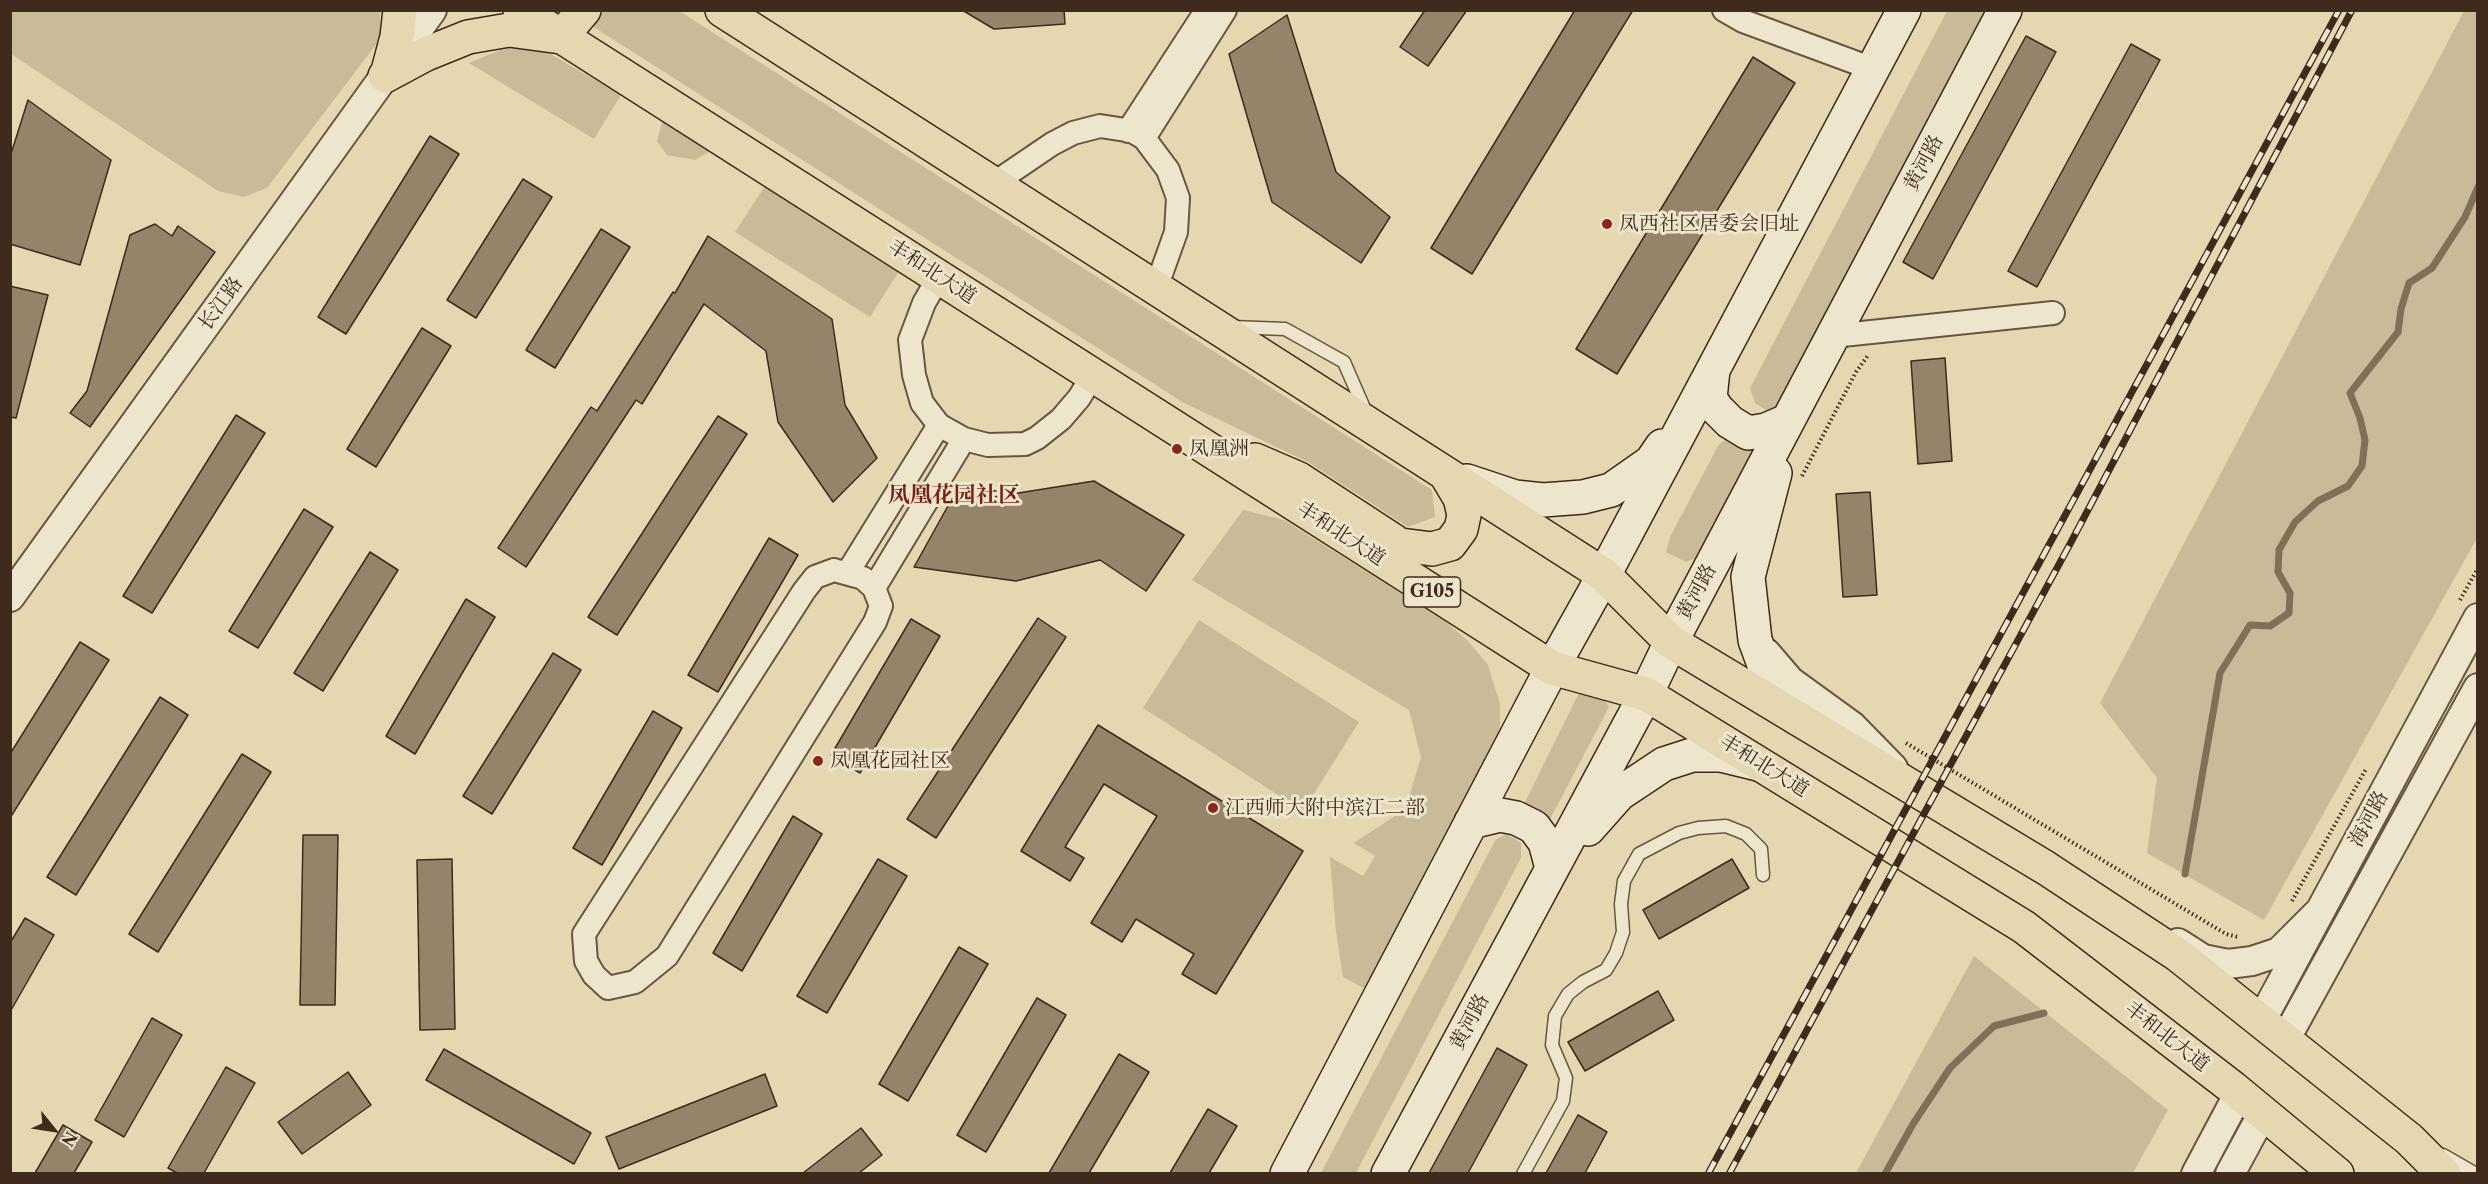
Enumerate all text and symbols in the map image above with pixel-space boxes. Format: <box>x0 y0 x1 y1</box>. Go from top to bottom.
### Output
street label: 黄河路 <box>1899 131 1949 195</box>
place label: 凤西社区居委会旧址 <box>1619 212 1799 236</box>
marker: 凤西社区居委会旧址 <box>1600 217 1614 231</box>
street label: 丰和北大道 <box>884 235 980 309</box>
street label: 长江路 <box>194 273 248 335</box>
place label: 凤凰洲 <box>1189 437 1249 461</box>
marker: 凤凰洲 <box>1170 442 1184 456</box>
district label: 凤凰花园社区 <box>888 483 1020 509</box>
street label: 丰和北大道 <box>1293 497 1389 571</box>
street label: 黄河路 <box>1672 560 1722 624</box>
road number: G105 <box>1404 577 1460 607</box>
street label: 丰和北大道 <box>1715 729 1813 803</box>
place label: 凤凰花园社区 <box>830 749 950 773</box>
marker: 凤凰花园社区 <box>811 754 825 768</box>
street label: 海河路 <box>2344 787 2394 851</box>
place label: 江西师大附中滨江二部 <box>1225 796 1425 820</box>
marker: 江西师大附中滨江二部 <box>1206 801 1220 815</box>
street label: 黄河路 <box>1445 990 1495 1054</box>
street label: 丰和北大道 <box>2120 997 2214 1077</box>
north arrow <box>24 1100 84 1160</box>
text: N <box>57 1128 82 1150</box>

